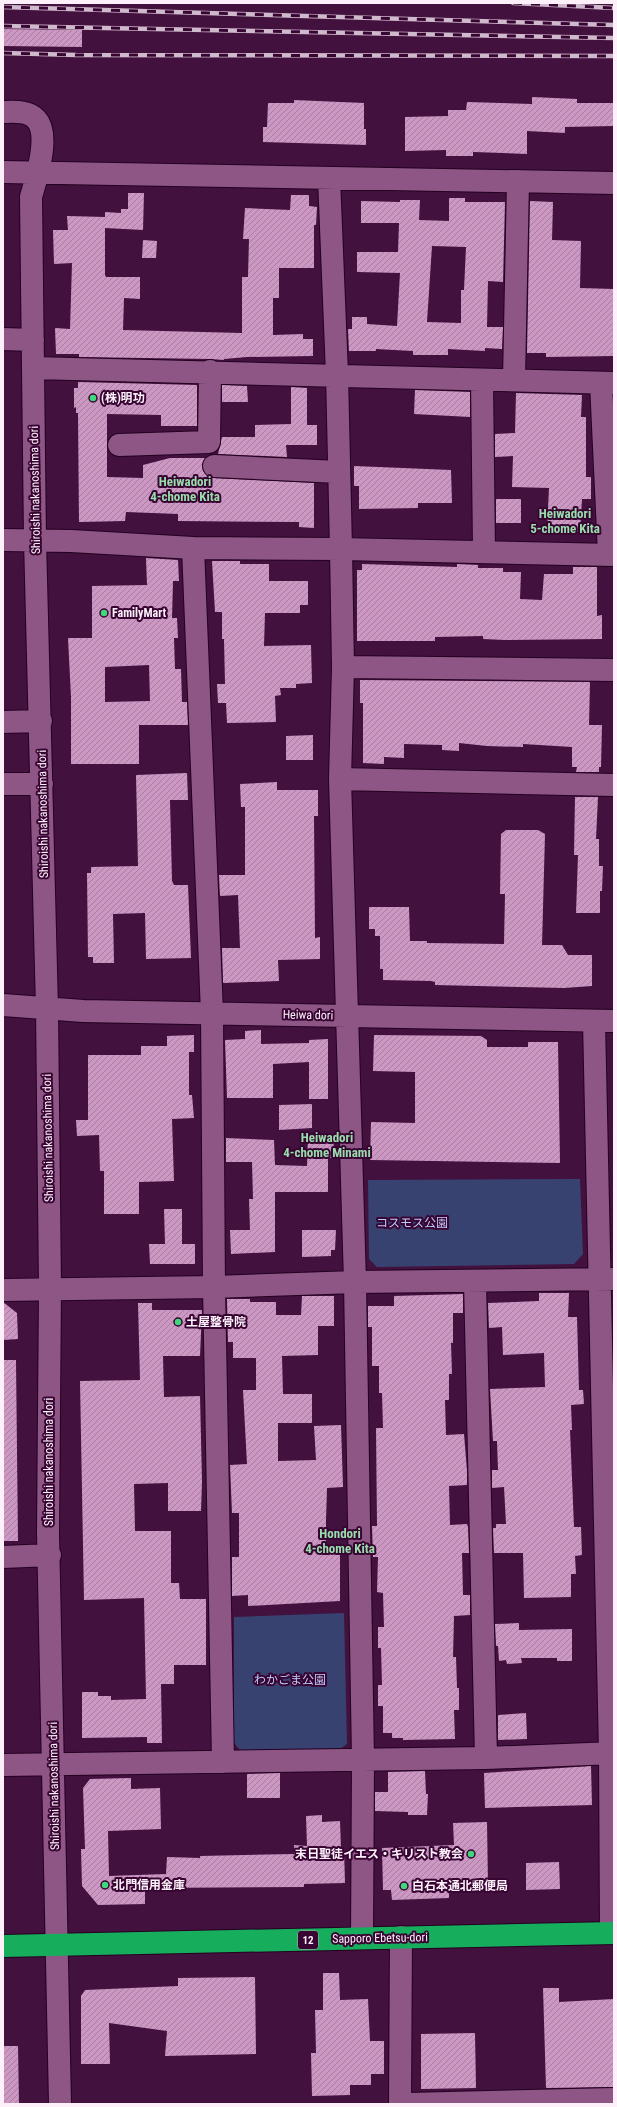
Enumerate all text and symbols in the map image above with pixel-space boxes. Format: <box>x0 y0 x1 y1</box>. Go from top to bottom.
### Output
place label: (株)明功 <box>101 391 145 405</box>
marker: (株)明功 <box>88 393 98 403</box>
street label: Shiroishi nakanoshima dori <box>27 426 43 554</box>
district label: Heiwadori 4-chome Kita <box>150 474 220 504</box>
district label: Heiwadori 5-chome Kita <box>530 506 600 536</box>
place label: FamilyMart <box>112 606 166 620</box>
marker: FamilyMart <box>99 608 109 618</box>
street label: Shiroishi nakanoshima dori <box>35 750 51 878</box>
street label: Heiwa dori <box>283 1008 333 1022</box>
street label: Shiroishi nakanoshima dori <box>40 1074 56 1202</box>
district label: Heiwadori 4-chome Minami <box>283 1130 371 1160</box>
park label: コスモス公園 <box>376 1216 448 1230</box>
place label: 土屋整骨院 <box>186 1315 246 1329</box>
marker: 土屋整骨院 <box>173 1317 183 1327</box>
street label: Shiroishi nakanoshima dori <box>42 1398 56 1526</box>
district label: Hondori 4-chome Kita <box>305 1526 375 1556</box>
park label: わかごま公園 <box>254 1673 326 1687</box>
street label: Shiroishi nakanoshima dori <box>46 1722 62 1850</box>
place label: 末日聖徒イエス・キリスト教会 <box>295 1847 463 1861</box>
marker: 末日聖徒イエス・キリスト教会 <box>466 1849 476 1859</box>
place label: 北門信用金庫 <box>113 1878 185 1892</box>
place label: 白石本通北郵便局 <box>412 1879 508 1893</box>
marker: 北門信用金庫 <box>100 1880 110 1890</box>
marker: 白石本通北郵便局 <box>399 1881 409 1891</box>
street label: Sapporo Ebetsu-dori <box>332 1930 428 1946</box>
road number: 12 <box>298 1931 318 1949</box>

